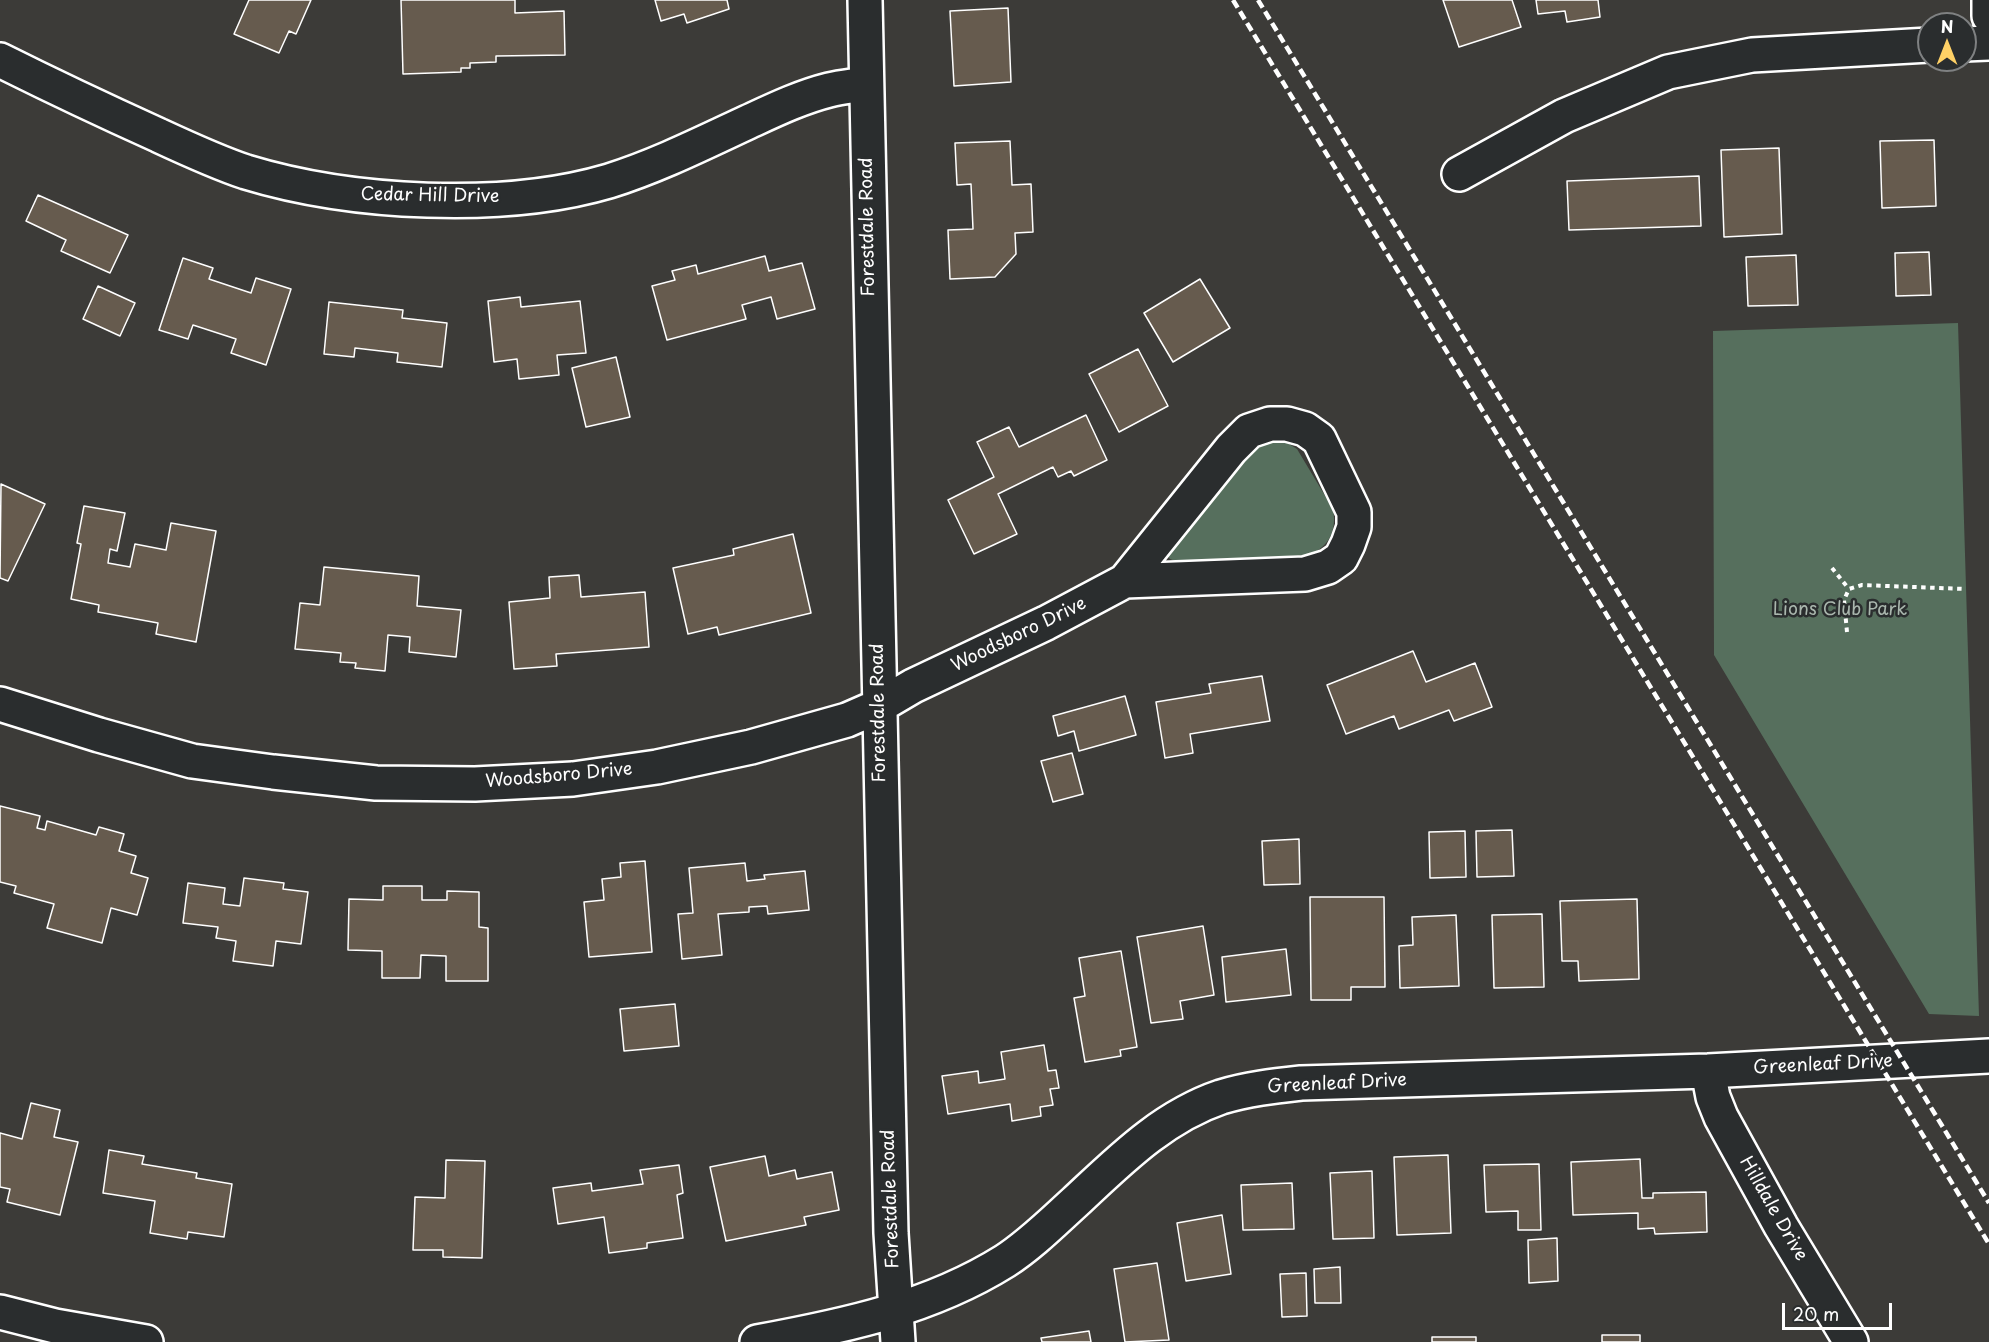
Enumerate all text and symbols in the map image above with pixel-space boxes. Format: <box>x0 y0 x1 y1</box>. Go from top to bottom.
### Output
north arrow <box>1917 12 1977 72</box>
text: N <box>1941 14 1953 38</box>
street label: Forestdale Road <box>856 157 880 297</box>
street label: Cedar Hill Drive <box>360 184 500 208</box>
street label: Woodsboro Drive <box>948 593 1090 677</box>
park label: Lions Club Park <box>1773 599 1907 621</box>
street label: Forestdale Road <box>867 643 891 783</box>
street label: Woodsboro Drive <box>485 759 633 793</box>
street label: Greenleaf Drive <box>1753 1051 1893 1079</box>
street label: Greenleaf Drive <box>1267 1070 1407 1098</box>
street label: Forestdale Road <box>878 1129 904 1269</box>
street label: Hilldale Drive <box>1734 1153 1812 1265</box>
scale bar <box>1785 1291 1894 1329</box>
text: 20 m <box>1793 1300 1839 1327</box>

